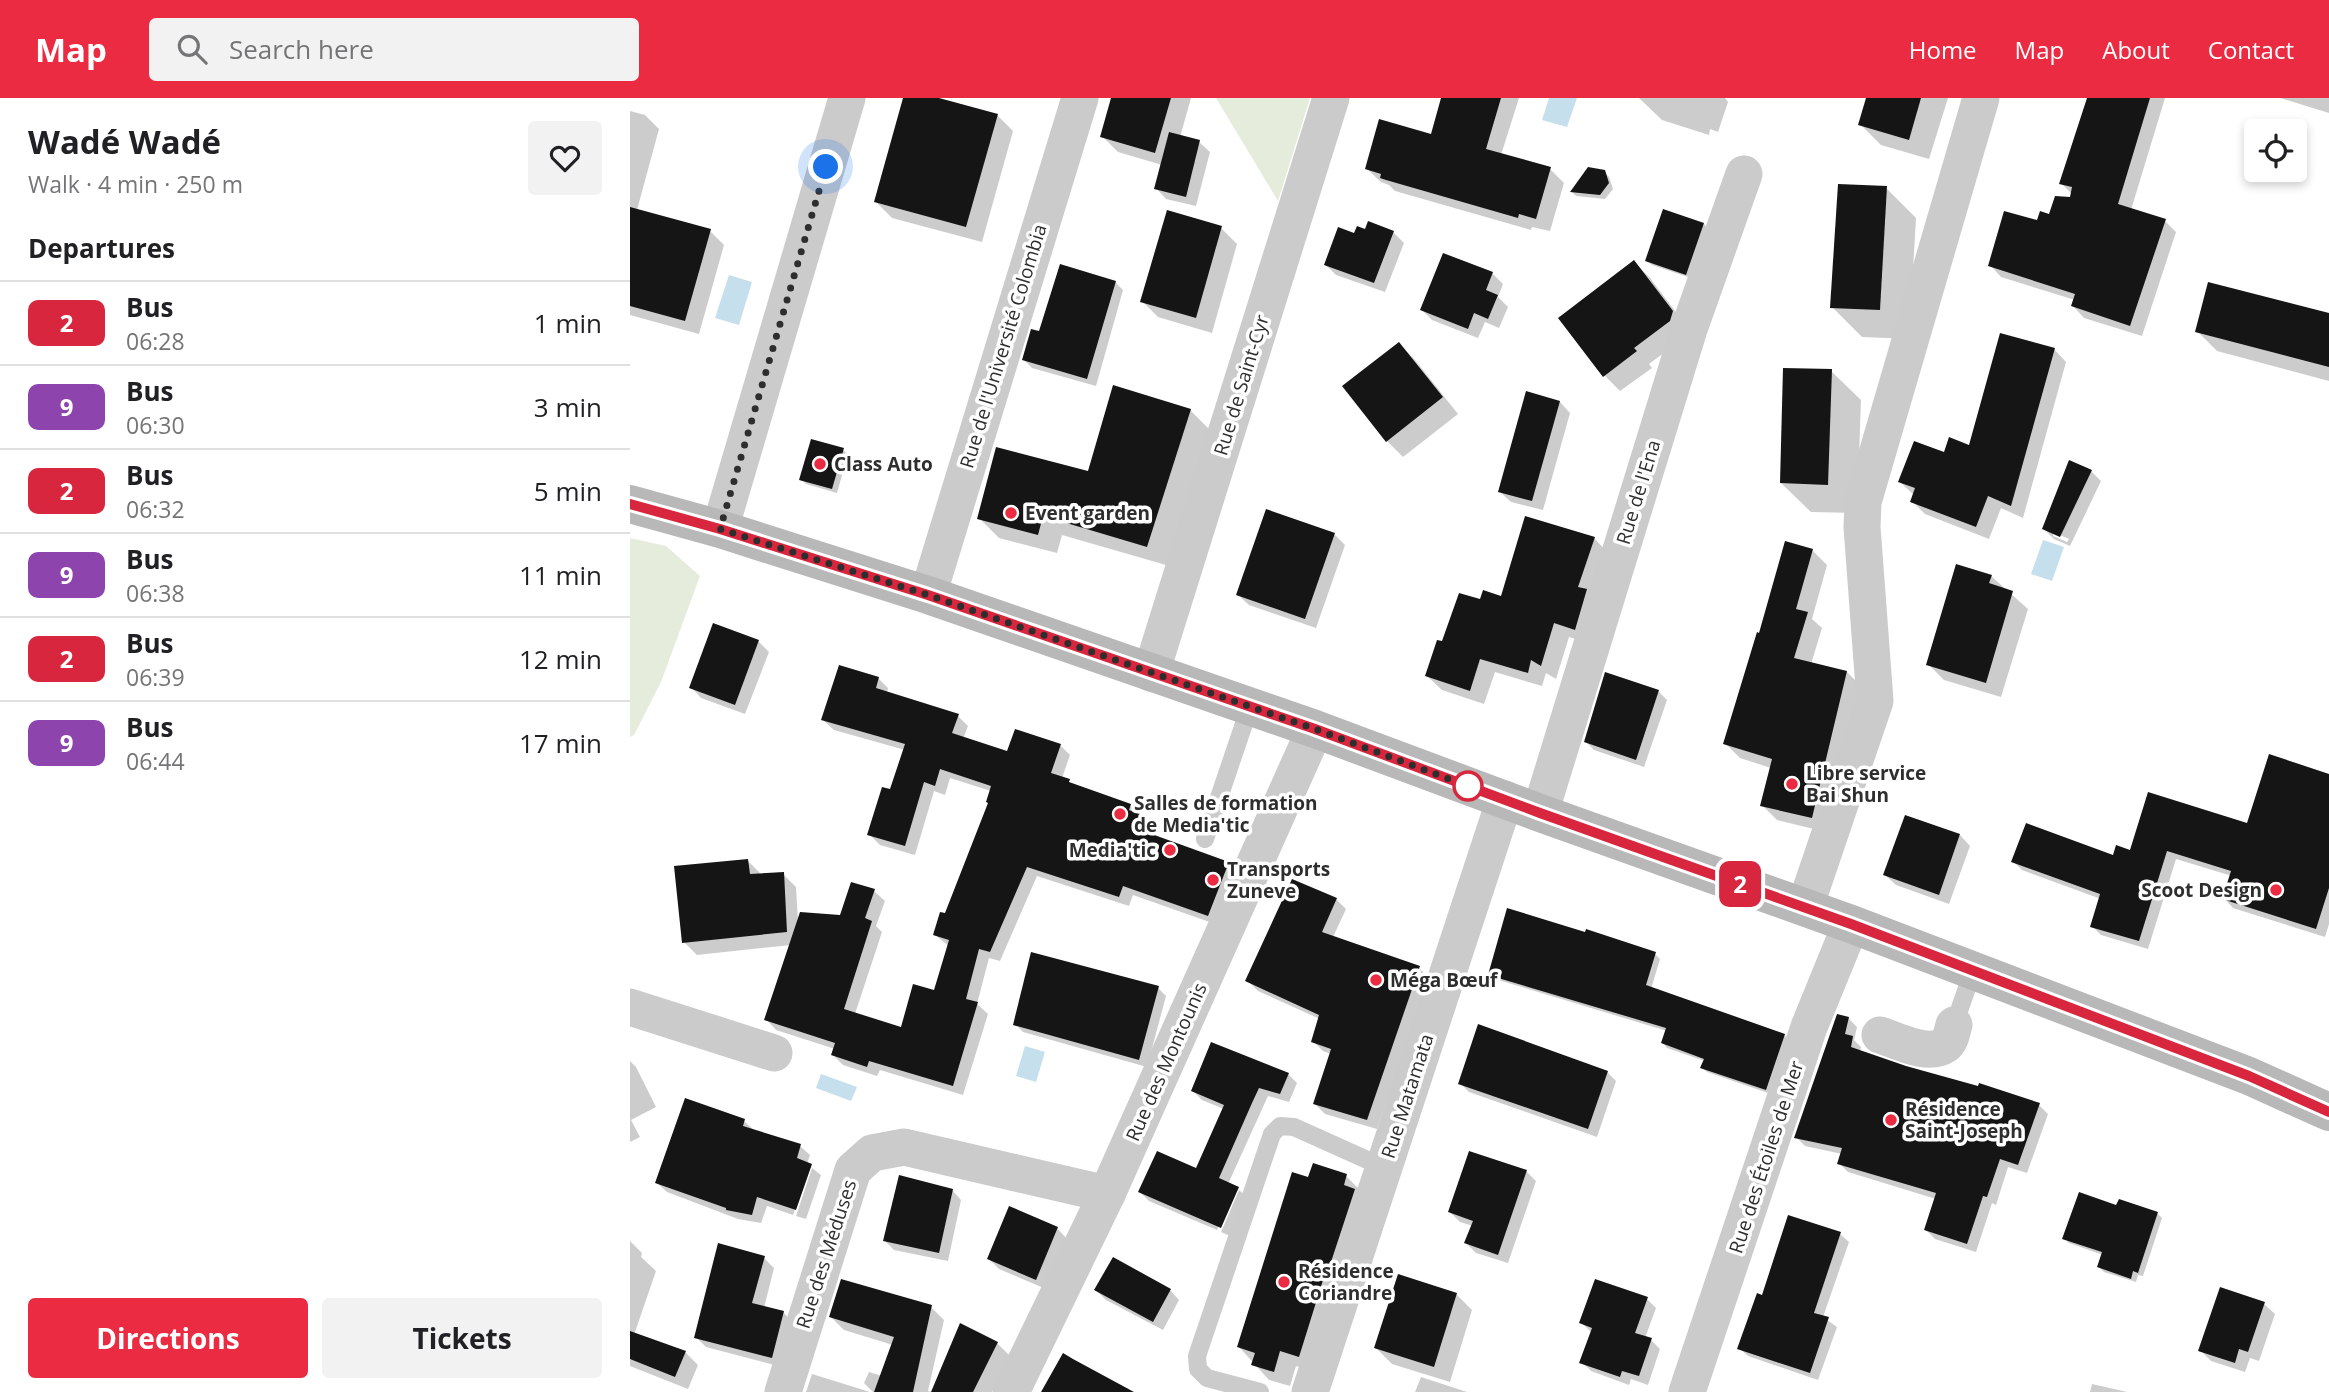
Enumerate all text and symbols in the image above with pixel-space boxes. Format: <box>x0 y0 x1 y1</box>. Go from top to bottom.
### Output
search box <box>149 18 639 81</box>
text: Map <box>35 27 107 72</box>
icon: search <box>173 30 211 68</box>
text: Search here <box>229 31 374 67</box>
text: Home <box>1909 33 1977 66</box>
text: Map <box>2015 33 2064 66</box>
text: About <box>2102 33 2170 66</box>
text: Contact <box>2208 33 2294 66</box>
text: Wadé Wadé <box>28 119 221 164</box>
map controls <box>2244 119 2307 182</box>
button: locate <box>2244 119 2307 182</box>
button: heart <box>528 121 602 195</box>
your location <box>808 149 843 184</box>
text: Walk · 4 min · 250 m <box>28 168 243 200</box>
street label: Rue de l'Université Colombia <box>953 221 1053 471</box>
text: Departures <box>28 230 175 266</box>
text: Bus <box>126 289 173 325</box>
text: 1 min <box>534 305 602 341</box>
text: 2 <box>60 306 73 339</box>
street label: Rue de Saint-Cyr <box>1207 311 1275 459</box>
text: 06:28 <box>126 325 185 357</box>
text: Bus <box>126 373 173 409</box>
text: 3 min <box>534 389 602 425</box>
text: 9 <box>60 390 73 423</box>
text: 06:30 <box>126 409 185 441</box>
street label: Rue de l'Ena <box>1610 437 1666 547</box>
place label: Class Auto <box>834 451 933 477</box>
marker: Class Auto <box>812 456 828 472</box>
text: Bus <box>126 457 173 493</box>
text: 5 min <box>534 473 602 509</box>
text: 2 <box>60 474 73 507</box>
text: 06:32 <box>126 493 185 525</box>
place label: Event garden <box>1025 500 1150 526</box>
marker: Event garden <box>1003 505 1019 521</box>
text: Bus <box>126 541 173 577</box>
text: 11 min <box>519 557 602 593</box>
text: 9 <box>60 558 73 591</box>
text: 06:38 <box>126 577 185 609</box>
text: Bus <box>126 625 173 661</box>
text: 12 min <box>519 641 602 677</box>
text: 2 <box>60 642 73 675</box>
text: 06:39 <box>126 661 185 693</box>
text: Bus <box>126 709 173 745</box>
text: 17 min <box>519 725 602 761</box>
text: 9 <box>60 726 73 759</box>
text: 06:44 <box>126 745 185 777</box>
place label: Libre service Bai Shun <box>1806 760 1926 808</box>
unlabelled marker <box>1453 771 1483 801</box>
marker: Libre service Bai Shun <box>1784 776 1800 792</box>
place label: Salles de formation de Media'tic <box>1134 790 1318 838</box>
marker: Salles de formation de Media'tic <box>1112 806 1128 822</box>
place label: Media'tic <box>1069 837 1156 863</box>
marker: Media'tic <box>1162 842 1178 858</box>
place label: Transports Zuneve <box>1227 856 1330 904</box>
line badge: 2 <box>1717 861 1763 907</box>
text: 2 <box>1733 867 1747 900</box>
marker: Transports Zuneve <box>1205 872 1221 888</box>
place label: Scoot Design <box>2141 877 2262 903</box>
marker: Scoot Design <box>2268 882 2284 898</box>
place label: Méga Bœuf <box>1390 967 1499 993</box>
marker: Méga Bœuf <box>1368 972 1384 988</box>
street label: Rue des Montounis <box>1119 979 1213 1145</box>
street label: Rue Matamata <box>1375 1030 1439 1162</box>
street label: Rue des Étoiles de Mer <box>1723 1057 1809 1257</box>
place label: Résidence Saint-Joseph <box>1905 1096 2023 1144</box>
marker: Résidence Saint-Joseph <box>1883 1112 1899 1128</box>
street label: Rue des Méduses <box>790 1176 862 1332</box>
place label: Résidence Coriandre <box>1298 1258 1394 1306</box>
marker: Résidence Coriandre <box>1276 1274 1292 1290</box>
button: Directions <box>28 1298 308 1378</box>
button: Tickets <box>322 1298 602 1378</box>

